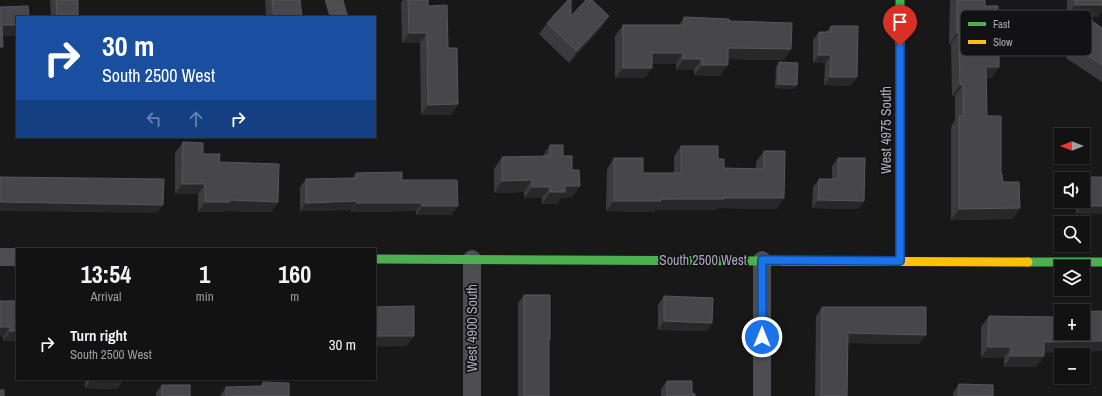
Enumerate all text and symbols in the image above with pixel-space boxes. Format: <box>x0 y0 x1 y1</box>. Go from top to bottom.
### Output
pin <box>883 5 917 46</box>
legend <box>960 10 1092 56</box>
icon: arrive <box>889 11 911 33</box>
text: Fast <box>993 17 1011 31</box>
text: 30 m <box>102 27 154 65</box>
icon: right <box>36 32 88 84</box>
text: Slow <box>993 35 1013 49</box>
text: South 2500 West <box>102 63 215 88</box>
street label: West 4975 South <box>877 86 895 174</box>
icon: left <box>143 108 165 130</box>
icon: ahead <box>185 108 207 130</box>
icon: right <box>227 108 249 130</box>
north arrow <box>1054 128 1090 164</box>
map controls <box>1054 128 1090 384</box>
button: sound <box>1054 172 1090 208</box>
button: search <box>1054 216 1090 252</box>
street label: South 2500 West <box>659 251 747 269</box>
text: 13:54 <box>81 258 131 290</box>
text: 1 <box>199 258 210 290</box>
text: 160 <box>278 258 311 290</box>
button: layers <box>1054 260 1090 296</box>
street label: West 4900 South <box>463 284 481 372</box>
text: Arrival <box>91 288 121 305</box>
text: min <box>196 288 214 305</box>
text: m <box>290 288 299 305</box>
button: + <box>1054 304 1090 340</box>
position arrow <box>741 316 783 358</box>
text: Turn right <box>70 325 127 346</box>
icon: right <box>36 333 58 355</box>
text: 30 m <box>329 334 356 355</box>
text: South 2500 West <box>70 346 152 363</box>
button: − <box>1054 348 1090 384</box>

